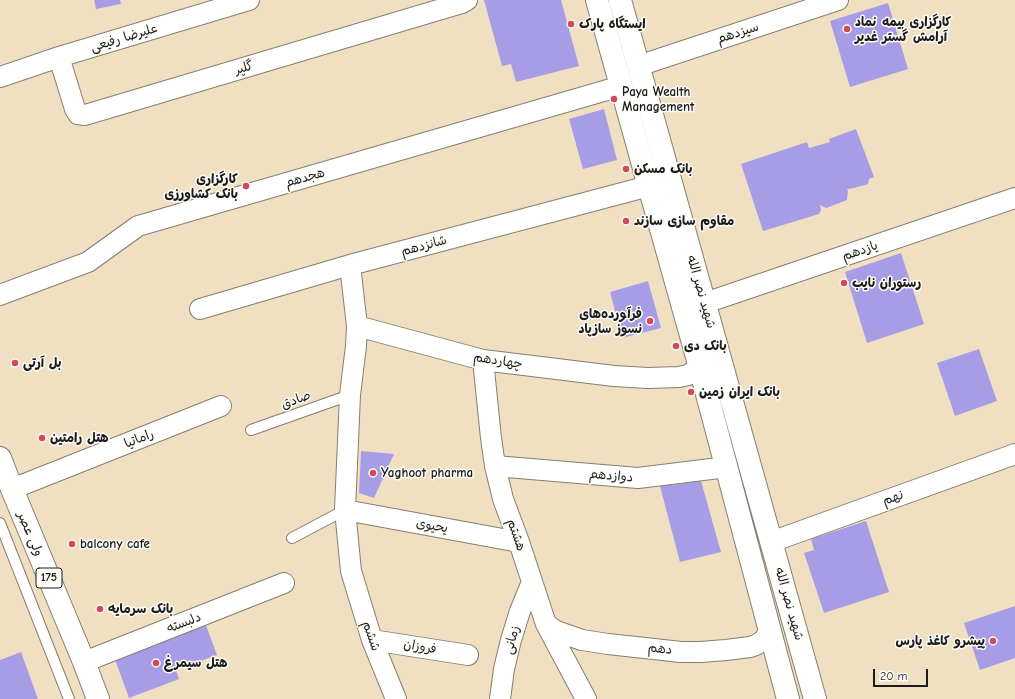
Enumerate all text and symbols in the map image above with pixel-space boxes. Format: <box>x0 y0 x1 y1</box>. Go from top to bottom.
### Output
place label: کارگزاری بیمه نماد آرامش گستر غدیر <box>855 14 951 45</box>
place label: ایستگاه پارک <box>579 16 646 32</box>
marker: ایستگاه پارک <box>566 19 576 29</box>
street label: سیزدهم <box>715 19 761 47</box>
street label: علیرضا رفیعی <box>89 20 159 56</box>
marker: کارگزاری بیمه نماد آرامش گستر غدیر <box>842 24 852 34</box>
street label: گلپر <box>233 58 255 78</box>
place label: Paya Wealth Management <box>622 84 694 115</box>
marker: Paya Wealth Management <box>609 94 619 104</box>
place label: بانک مسکن <box>634 161 693 177</box>
marker: بانک مسکن <box>621 164 631 174</box>
street label: هجدهم <box>283 165 327 191</box>
place label: کارگزاری بانک کشاورزی <box>165 171 238 202</box>
marker: کارگزاری بانک کشاورزی <box>241 181 251 191</box>
place label: مقاوم سازی سازند <box>634 213 734 229</box>
marker: مقاوم سازی سازند <box>621 216 631 226</box>
street label: شانزدهم <box>399 232 449 260</box>
street label: یازدهم <box>840 238 880 264</box>
street label: شهید نصر الله <box>683 254 719 330</box>
place label: رستوران نایب <box>852 275 921 291</box>
marker: رستوران نایب <box>839 278 849 288</box>
place label: فرآورده‌های نسوز سازپاد <box>578 306 642 337</box>
marker: فرآورده‌های نسوز سازپاد <box>645 316 655 326</box>
place label: بانک دی <box>684 338 727 354</box>
marker: بانک دی <box>671 341 681 351</box>
street label: چهاردهم <box>472 349 524 373</box>
place label: بل آرتی <box>23 355 62 371</box>
marker: بل آرتی <box>10 358 20 368</box>
place label: بانک ایران زمین <box>699 384 780 400</box>
street label: صادق <box>279 387 313 413</box>
marker: بانک ایران زمین <box>686 387 696 397</box>
street label: راماتیا <box>122 426 156 452</box>
place label: هتل رامتین <box>50 430 109 446</box>
marker: هتل رامتین <box>37 433 47 443</box>
place label: Yaghoot pharma <box>381 465 473 481</box>
street label: دوازدهم <box>588 466 634 486</box>
marker: Yaghoot pharma <box>368 468 378 478</box>
street label: نهم <box>880 487 906 509</box>
street label: ولی عصر <box>14 509 46 559</box>
street label: یحیوی <box>415 516 449 536</box>
street label: هشتم <box>503 517 529 553</box>
place label: balcony cafe <box>80 536 150 552</box>
marker: balcony cafe <box>67 539 77 549</box>
street label: شهید نصر الله <box>771 566 807 642</box>
road number: 175 <box>36 568 62 588</box>
place label: بانک سرمایه <box>108 601 173 617</box>
marker: بانک سرمایه <box>95 604 105 614</box>
street label: دلبسته <box>165 609 203 637</box>
street label: ششم <box>359 619 383 653</box>
street label: زمانی <box>501 624 523 656</box>
place label: پیشرو کاغذ پارس <box>896 633 985 649</box>
marker: پیشرو کاغذ پارس <box>988 636 998 646</box>
street label: فروزان <box>402 637 438 657</box>
street label: دهم <box>647 640 673 658</box>
place label: هتل سیمرغ <box>164 655 228 671</box>
marker: هتل سیمرغ <box>151 658 161 668</box>
scale bar <box>875 661 930 687</box>
text: 20 m <box>880 669 908 683</box>

